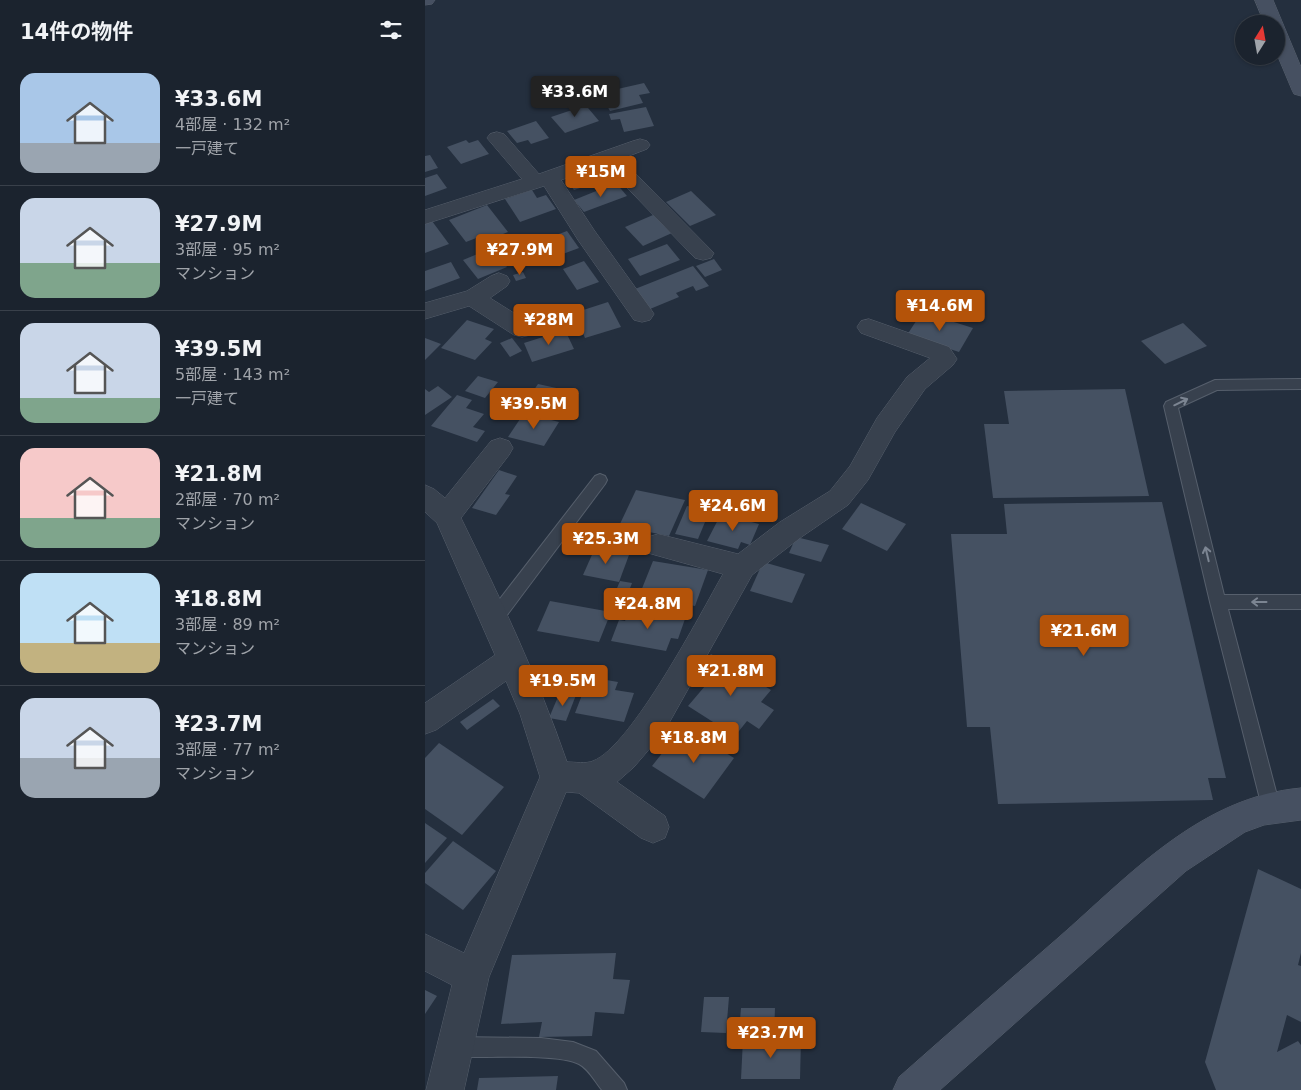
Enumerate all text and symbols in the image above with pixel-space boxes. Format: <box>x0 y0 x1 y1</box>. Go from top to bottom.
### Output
north arrow <box>1235 15 1285 65</box>
map controls <box>1235 15 1285 65</box>
icon: filters <box>377 16 405 44</box>
text: 14件の物件 <box>20 20 133 44</box>
pin: ¥33.6M <box>534 76 616 118</box>
text: ¥33.6M <box>542 82 608 101</box>
text: ¥33.6M <box>175 87 262 111</box>
icon: home <box>60 93 120 153</box>
text: 4部屋 · 132 m² <box>175 115 290 134</box>
text: 一戸建て <box>175 139 239 158</box>
pin: ¥15M <box>571 156 631 198</box>
text: ¥15M <box>576 162 626 181</box>
text: ¥27.9M <box>175 212 262 236</box>
icon: home <box>60 218 120 278</box>
pin: ¥27.9M <box>479 234 561 276</box>
text: 3部屋 · 95 m² <box>175 240 280 259</box>
text: ¥27.9M <box>487 240 553 259</box>
text: マンション <box>175 264 255 283</box>
pin: ¥14.6M <box>899 290 981 332</box>
text: ¥14.6M <box>907 296 973 315</box>
pin: ¥28M <box>519 304 579 346</box>
text: ¥28M <box>524 310 574 329</box>
text: ¥39.5M <box>175 337 262 361</box>
icon: home <box>60 343 120 403</box>
text: 5部屋 · 143 m² <box>175 365 290 384</box>
pin: ¥39.5M <box>493 388 575 430</box>
text: 一戸建て <box>175 389 239 408</box>
text: ¥39.5M <box>501 394 567 413</box>
one-way arrow <box>1173 396 1188 406</box>
text: ¥21.8M <box>175 462 262 486</box>
icon: home <box>60 468 120 528</box>
text: 2部屋 · 70 m² <box>175 490 280 509</box>
pin: ¥24.6M <box>692 490 774 532</box>
text: ¥24.6M <box>700 496 766 515</box>
text: マンション <box>175 514 255 533</box>
pin: ¥25.3M <box>565 522 647 565</box>
text: ¥25.3M <box>573 529 639 548</box>
one-way arrow <box>1202 547 1211 563</box>
text: ¥18.8M <box>175 587 262 611</box>
pin: ¥24.8M <box>607 588 689 630</box>
icon: home <box>60 593 120 653</box>
text: ¥24.8M <box>615 594 681 613</box>
one-way arrow <box>1252 597 1268 607</box>
pin: ¥21.6M <box>1043 614 1125 657</box>
text: 3部屋 · 89 m² <box>175 615 280 634</box>
text: ¥21.6M <box>1051 621 1117 640</box>
text: マンション <box>175 639 255 658</box>
pin: ¥21.8M <box>690 654 772 697</box>
text: ¥21.8M <box>698 661 764 680</box>
pin: ¥19.5M <box>522 664 604 707</box>
text: ¥19.5M <box>530 671 596 690</box>
text: ¥23.7M <box>175 712 262 736</box>
icon: home <box>60 718 120 778</box>
pin: ¥18.8M <box>653 722 735 764</box>
text: ¥18.8M <box>661 728 727 747</box>
text: 3部屋 · 77 m² <box>175 740 280 759</box>
text: マンション <box>175 764 255 783</box>
pin: ¥23.7M <box>730 1016 812 1059</box>
text: ¥23.7M <box>738 1023 804 1042</box>

